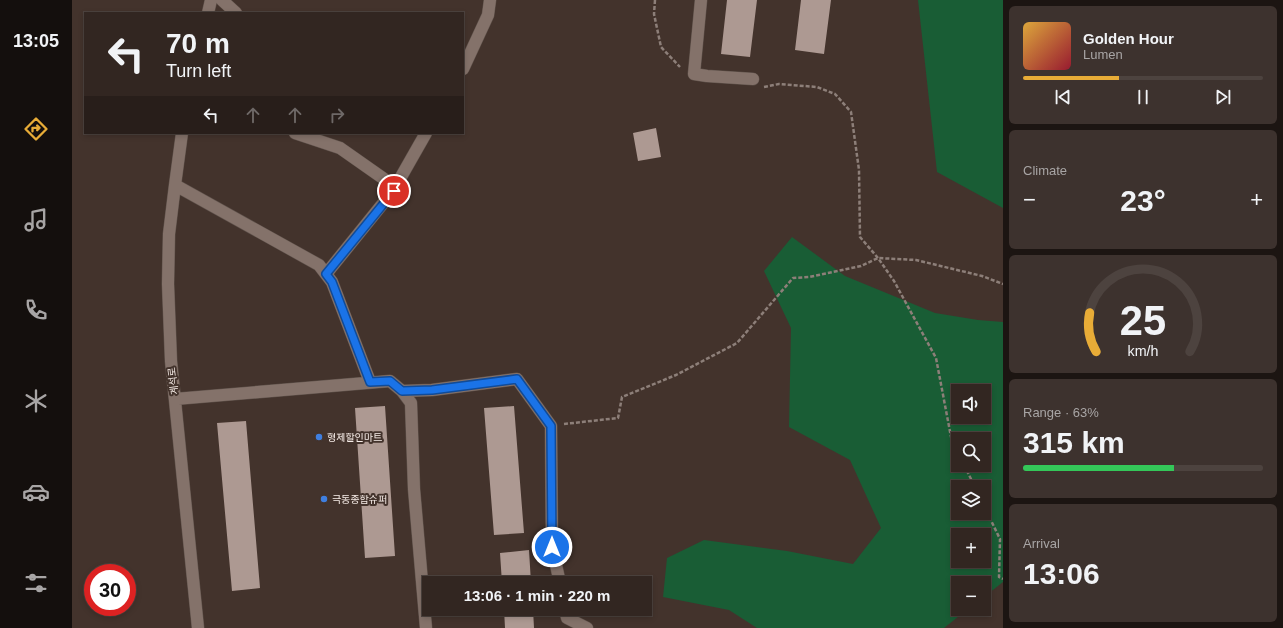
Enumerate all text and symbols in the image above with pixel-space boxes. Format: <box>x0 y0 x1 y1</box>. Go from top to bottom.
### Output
icon: left <box>100 28 152 80</box>
text: 70 m <box>166 28 230 59</box>
text: Golden Hour <box>1083 30 1174 47</box>
text: 13:05 <box>13 31 59 51</box>
text: Lumen <box>1083 47 1123 62</box>
text: Turn left <box>166 61 231 81</box>
icon: previous <box>1052 86 1074 108</box>
icon: pause <box>1132 86 1154 108</box>
icon: next <box>1212 86 1234 108</box>
icon: left <box>200 104 222 126</box>
icon: ahead <box>242 104 264 126</box>
icon: ahead <box>284 104 306 126</box>
icon: right <box>326 104 348 126</box>
icon: directions <box>22 115 50 143</box>
text: Climate <box>1023 163 1067 178</box>
pin <box>377 174 411 208</box>
icon: arrive <box>383 180 405 202</box>
text: 23° <box>1120 184 1166 217</box>
text: − <box>1023 187 1036 212</box>
text: + <box>1250 187 1263 212</box>
icon: music <box>22 206 50 234</box>
icon: phone <box>22 296 50 324</box>
text: 25 <box>1120 297 1166 344</box>
text: km/h <box>1128 343 1159 359</box>
street label: 계석로 <box>166 367 180 395</box>
map controls <box>951 384 991 616</box>
button: sound <box>951 384 991 424</box>
icon: climate <box>22 387 50 415</box>
text: Range · 63% <box>1023 405 1099 420</box>
text: 315 km <box>1023 426 1125 459</box>
marker: 형제할인마트 <box>314 432 324 442</box>
place label: 형제할인마트 <box>327 432 382 443</box>
button: search <box>951 432 991 472</box>
icon: car <box>22 478 50 506</box>
button: layers <box>951 480 991 520</box>
marker: 극동종합슈퍼 <box>319 494 329 504</box>
place label: 극동종합슈퍼 <box>332 494 387 505</box>
position arrow <box>531 526 573 568</box>
button: + <box>951 528 991 568</box>
text: Arrival <box>1023 536 1060 551</box>
text: 13:06 <box>1023 557 1100 590</box>
speed limit sign: 30 <box>84 564 136 616</box>
icon: filters <box>22 569 50 597</box>
button: − <box>951 576 991 616</box>
text: 13:06 · 1 min · 220 m <box>464 587 610 604</box>

